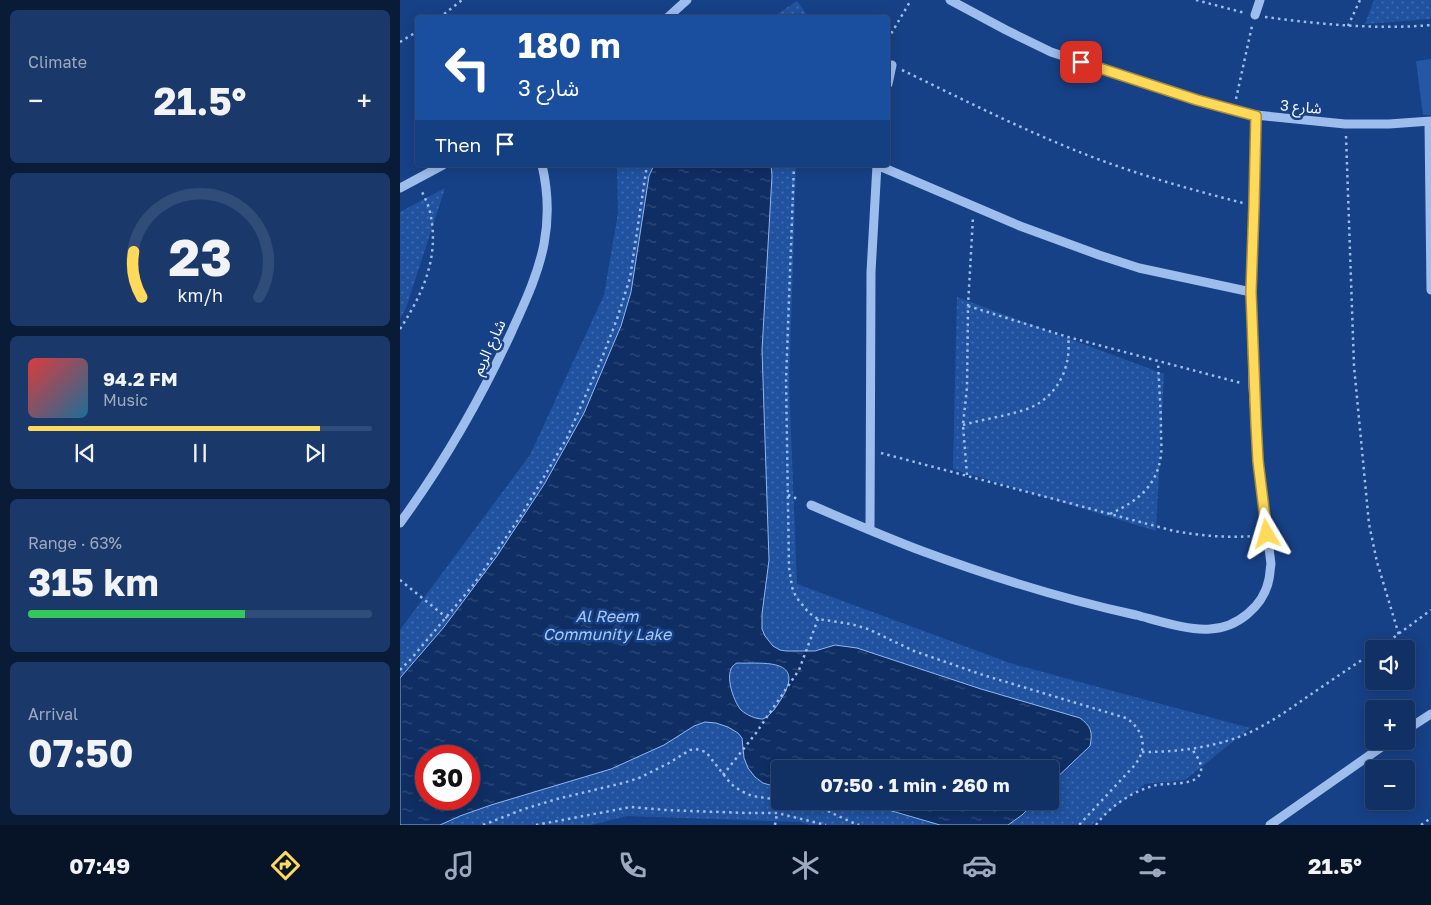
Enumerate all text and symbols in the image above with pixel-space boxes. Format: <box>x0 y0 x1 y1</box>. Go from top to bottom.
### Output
text: 180 m <box>518 24 621 66</box>
icon: left <box>435 35 500 100</box>
pin <box>1060 41 1102 83</box>
icon: arrive <box>1067 48 1095 76</box>
text: Climate <box>28 52 87 72</box>
text: شارع 3 <box>518 74 579 101</box>
text: 21.5° <box>154 78 246 123</box>
text: − <box>28 84 43 117</box>
text: + <box>357 84 372 117</box>
street label: شارع 3 <box>1279 95 1323 121</box>
icon: arrive <box>491 130 519 158</box>
text: Then <box>435 133 481 156</box>
text: 23 <box>168 225 232 287</box>
text: km/h <box>177 284 223 306</box>
street label: شارع الريم <box>467 316 512 379</box>
text: 94.2 FM <box>103 367 178 390</box>
text: Music <box>103 390 148 410</box>
icon: previous <box>71 439 99 467</box>
icon: pause <box>186 439 214 467</box>
icon: next <box>301 439 329 467</box>
position arrow <box>1240 507 1292 559</box>
text: Range · 63% <box>28 533 122 553</box>
text: 315 km <box>28 559 159 604</box>
water label: Al Reem Community Lake <box>543 606 673 644</box>
map controls <box>1365 640 1415 810</box>
button: sound <box>1365 640 1415 690</box>
button: + <box>1365 700 1415 750</box>
text: Arrival <box>28 704 78 724</box>
text: 07:50 <box>28 730 133 775</box>
speed limit sign: 30 <box>415 745 480 810</box>
button: − <box>1365 760 1415 810</box>
text: 07:50 · 1 min · 260 m <box>820 773 1010 796</box>
icon: directions <box>268 848 303 883</box>
icon: music <box>442 848 477 883</box>
icon: phone <box>615 848 650 883</box>
icon: climate <box>788 848 823 883</box>
icon: car <box>962 848 997 883</box>
icon: filters <box>1135 848 1170 883</box>
text: 07:49 <box>69 852 130 879</box>
text: 21.5° <box>1308 852 1362 879</box>

